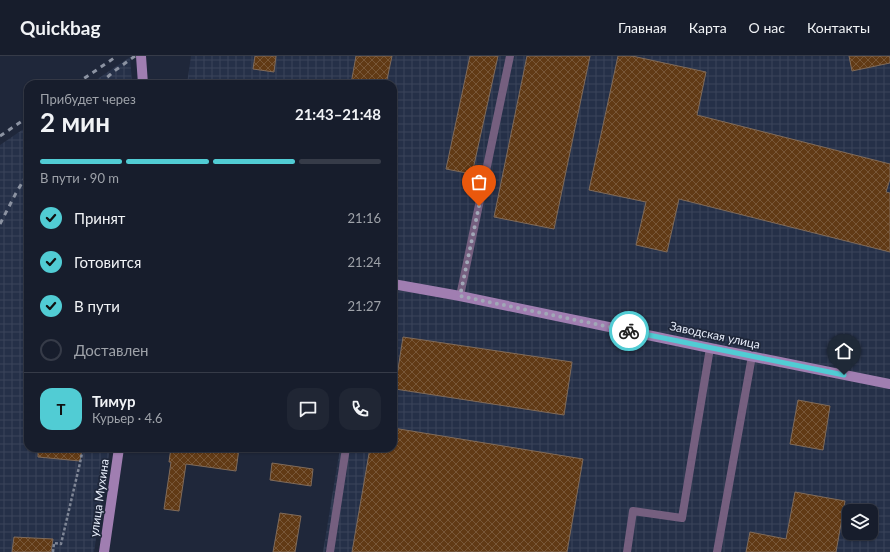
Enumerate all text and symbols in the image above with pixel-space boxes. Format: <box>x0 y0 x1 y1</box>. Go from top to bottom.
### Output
text: Quickbag <box>20 16 101 39</box>
text: Главная <box>618 19 667 36</box>
text: Карта <box>689 19 727 36</box>
text: О нас <box>749 19 785 36</box>
text: Контакты <box>807 19 870 36</box>
text: Прибудет через <box>40 91 136 107</box>
text: 21:43–21:48 <box>295 105 381 123</box>
text: 2 мин <box>40 106 110 138</box>
pin <box>462 165 496 206</box>
text: В пути · 90 m <box>40 170 119 186</box>
icon: bag <box>468 171 490 193</box>
icon: check <box>40 207 62 229</box>
text: Принят <box>74 209 125 227</box>
text: 21:16 <box>348 210 381 226</box>
icon: check <box>40 251 62 273</box>
text: Готовится <box>74 253 141 271</box>
text: 21:24 <box>348 254 381 270</box>
icon: check <box>40 295 62 317</box>
text: В пути <box>74 297 120 315</box>
text: 21:27 <box>348 298 381 314</box>
courier <box>609 311 649 351</box>
street label: Заводская улица <box>668 318 762 352</box>
icon: bike <box>618 320 640 342</box>
pin <box>827 334 861 375</box>
icon: home <box>833 340 855 362</box>
text: Доставлен <box>74 341 149 359</box>
button: chat <box>287 388 329 430</box>
button: phone <box>339 388 381 430</box>
text: Тимур <box>92 392 135 410</box>
text: Т <box>57 400 66 418</box>
text: Курьер · 4.6 <box>92 410 163 426</box>
street label: улица Мухина <box>86 458 112 538</box>
map controls <box>842 504 878 540</box>
button: layers <box>842 504 878 540</box>

